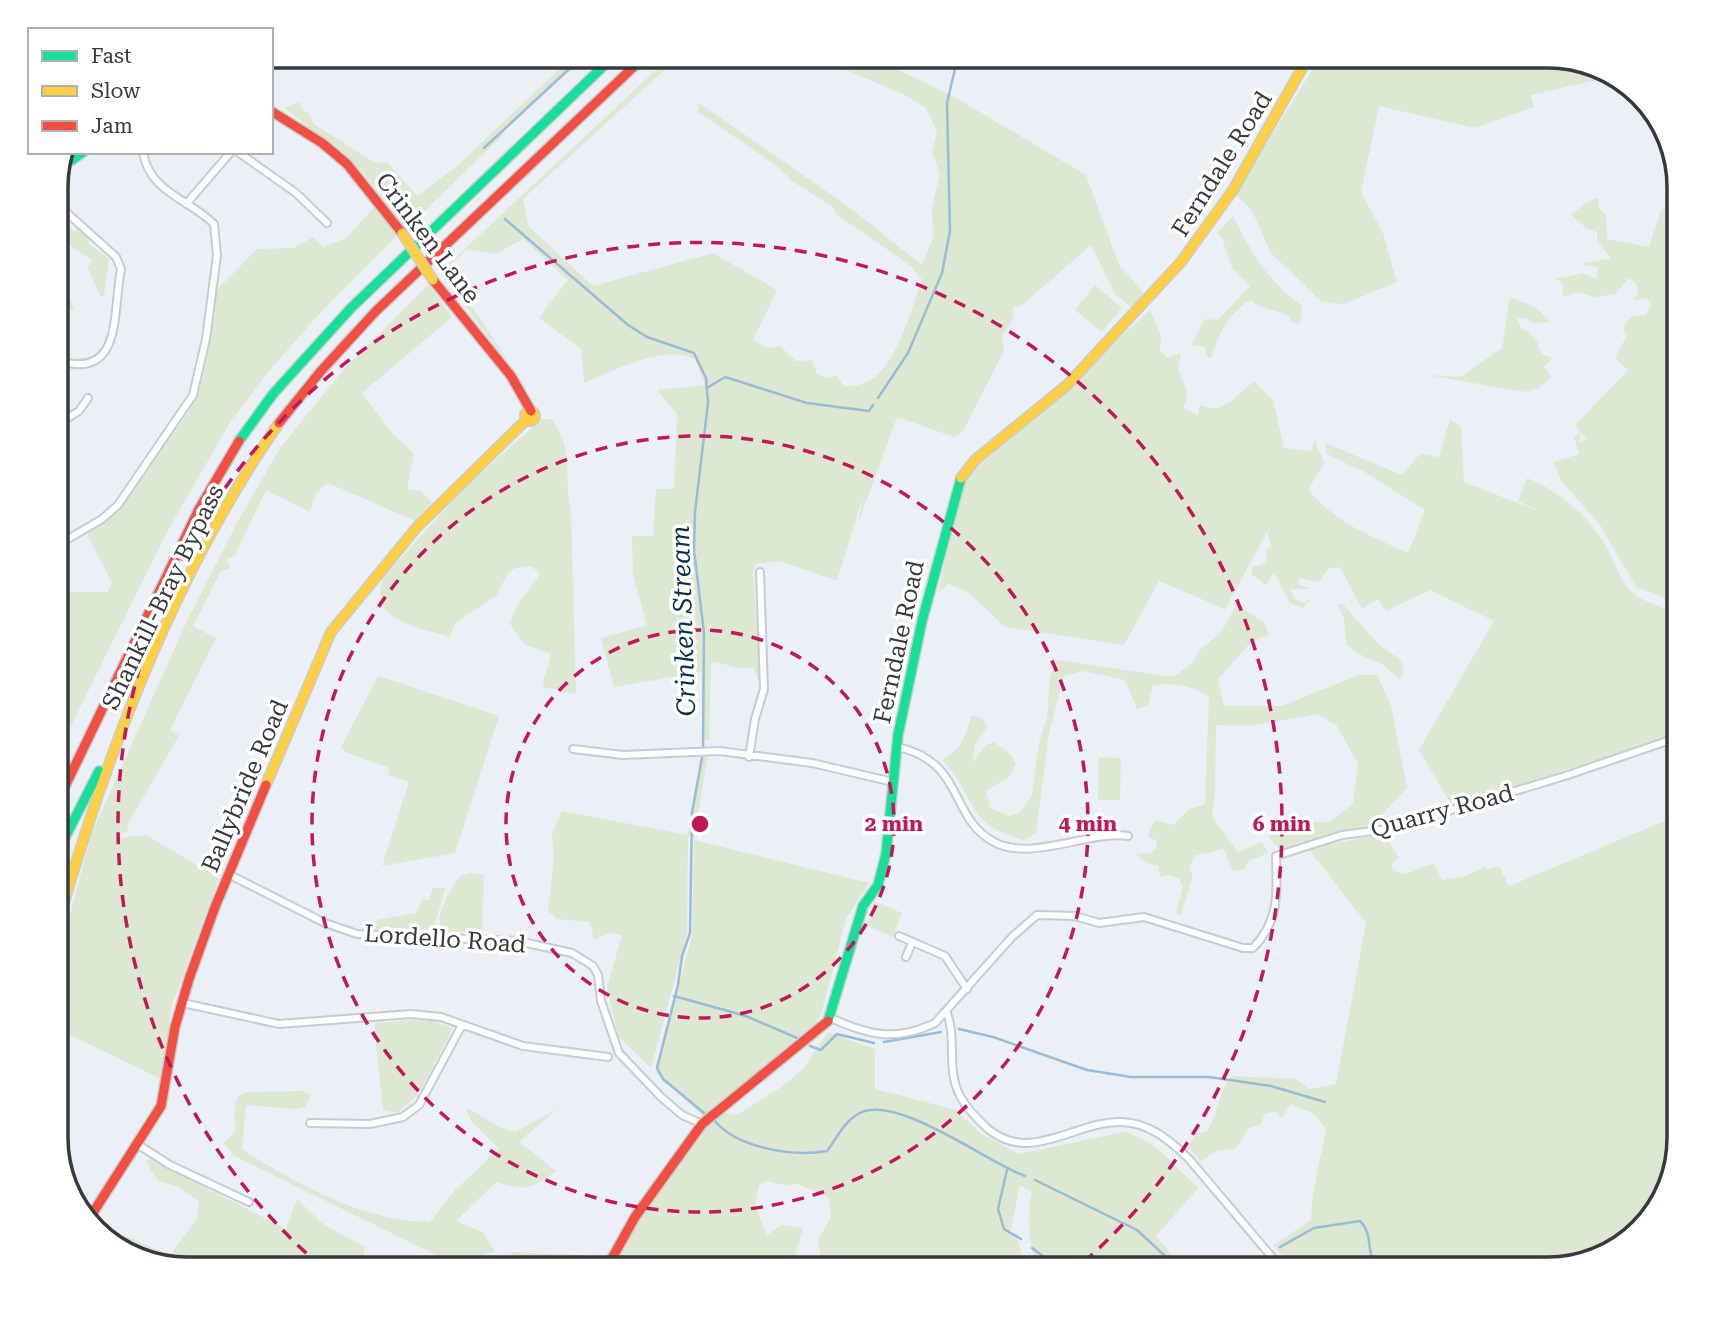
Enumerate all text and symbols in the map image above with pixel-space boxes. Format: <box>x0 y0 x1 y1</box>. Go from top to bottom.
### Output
legend <box>28 28 273 154</box>
text: Fast <box>91 44 132 68</box>
text: Slow <box>91 79 141 103</box>
street label: Ferndale Road <box>1166 86 1278 242</box>
text: Jam <box>91 114 133 138</box>
street label: Crinken Lane <box>370 167 486 309</box>
street label: Shankill-Bray Bypass <box>96 480 230 714</box>
water label: Crinken Stream <box>665 525 701 717</box>
street label: Ferndale Road <box>868 558 930 726</box>
street label: Ballybride Road <box>196 696 294 876</box>
street label: Quarry Road <box>1368 779 1516 843</box>
centre of rings <box>688 812 712 836</box>
text: 2 min <box>865 812 923 836</box>
text: 4 min <box>1059 812 1117 836</box>
text: 6 min <box>1253 812 1311 836</box>
street label: Lordello Road <box>363 919 527 959</box>

